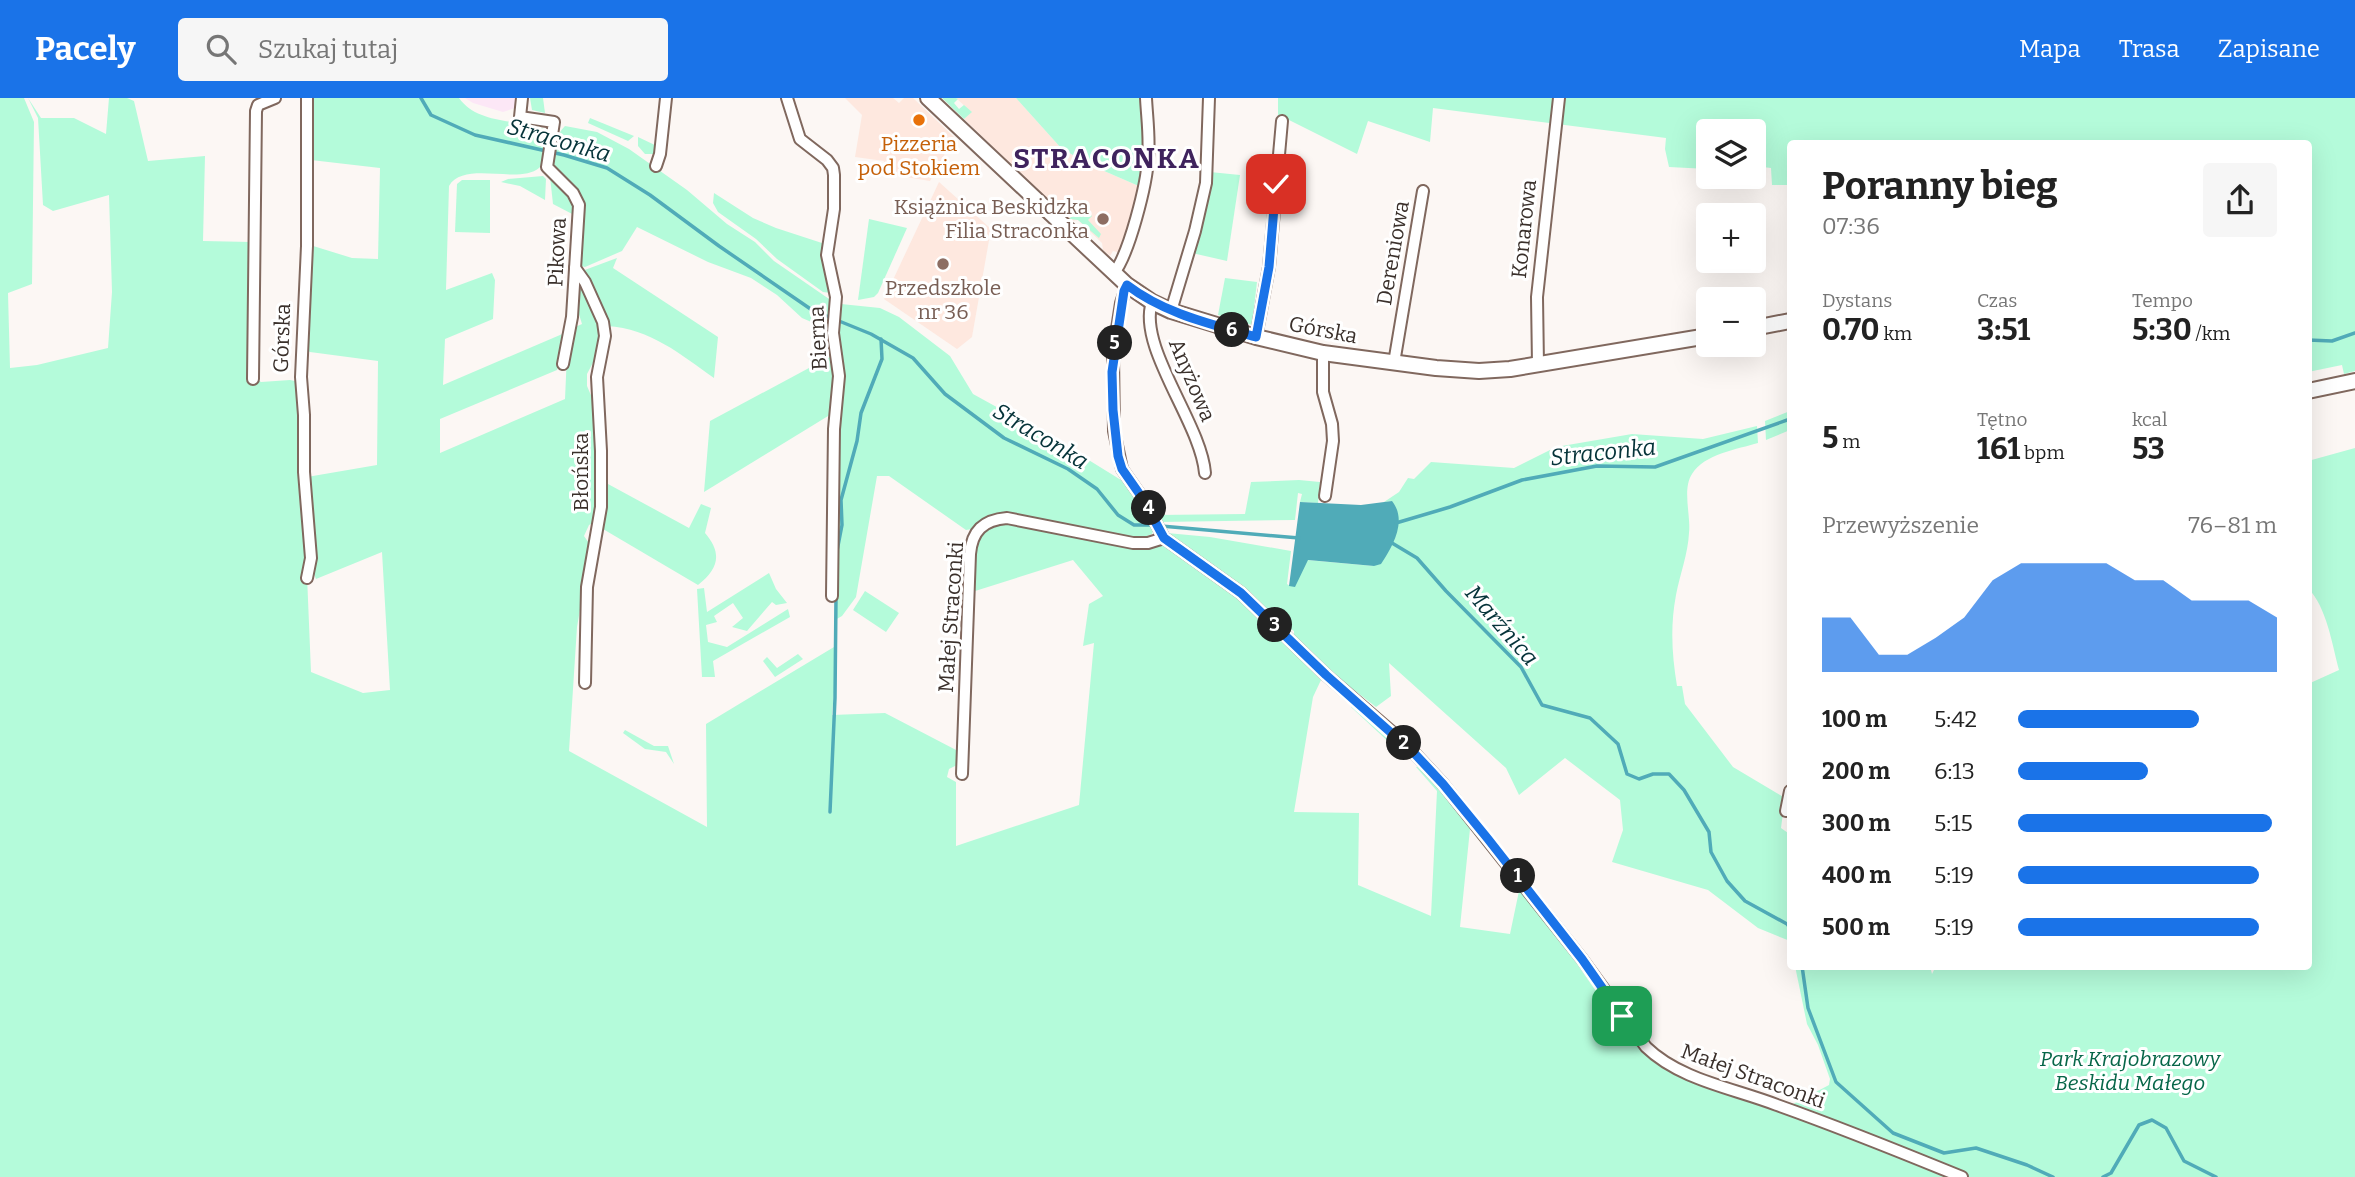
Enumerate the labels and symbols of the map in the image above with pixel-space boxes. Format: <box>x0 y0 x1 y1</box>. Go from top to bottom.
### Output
water label: Straconka <box>504 112 614 168</box>
marker: Pizzeria pod Stokiem <box>911 112 927 128</box>
place label: Pizzeria pod Stokiem <box>858 131 980 181</box>
district label: STRACONKA <box>1013 142 1201 175</box>
pin <box>1246 154 1306 214</box>
street label: Konarowa <box>1506 178 1542 280</box>
place label: Książnica Beskidzka Filia Straconka <box>894 194 1090 244</box>
street label: Dereniowa <box>1371 198 1415 307</box>
marker: Książnica Beskidzka Filia Straconka <box>1095 211 1111 227</box>
street label: Pikowa <box>542 216 572 287</box>
marker: Przedszkole nr 36 <box>935 256 951 272</box>
place label: Przedszkole nr 36 <box>885 275 1001 325</box>
street label: Górska <box>268 302 296 373</box>
street label: Bierna <box>803 305 833 371</box>
street label: Górska <box>1286 311 1360 349</box>
pin: 6 <box>1214 313 1250 348</box>
pin: 5 <box>1098 326 1132 360</box>
street label: Anyżowa <box>1163 335 1221 426</box>
water label: Straconka <box>988 397 1094 475</box>
street label: Błońska <box>568 432 594 511</box>
water label: Straconka <box>1549 433 1657 471</box>
pin: 4 <box>1132 490 1166 526</box>
street label: Małej Straconki <box>933 541 969 693</box>
water label: Marźnica <box>1459 579 1545 671</box>
pin: 3 <box>1258 608 1292 642</box>
pin: 2 <box>1386 726 1422 760</box>
pin: 1 <box>1500 858 1536 894</box>
pin <box>1592 986 1652 1046</box>
street label: Małej Straconki <box>1677 1038 1829 1114</box>
park label: Park Krajobrazowy Beskidu Małego <box>2040 1046 2222 1096</box>

